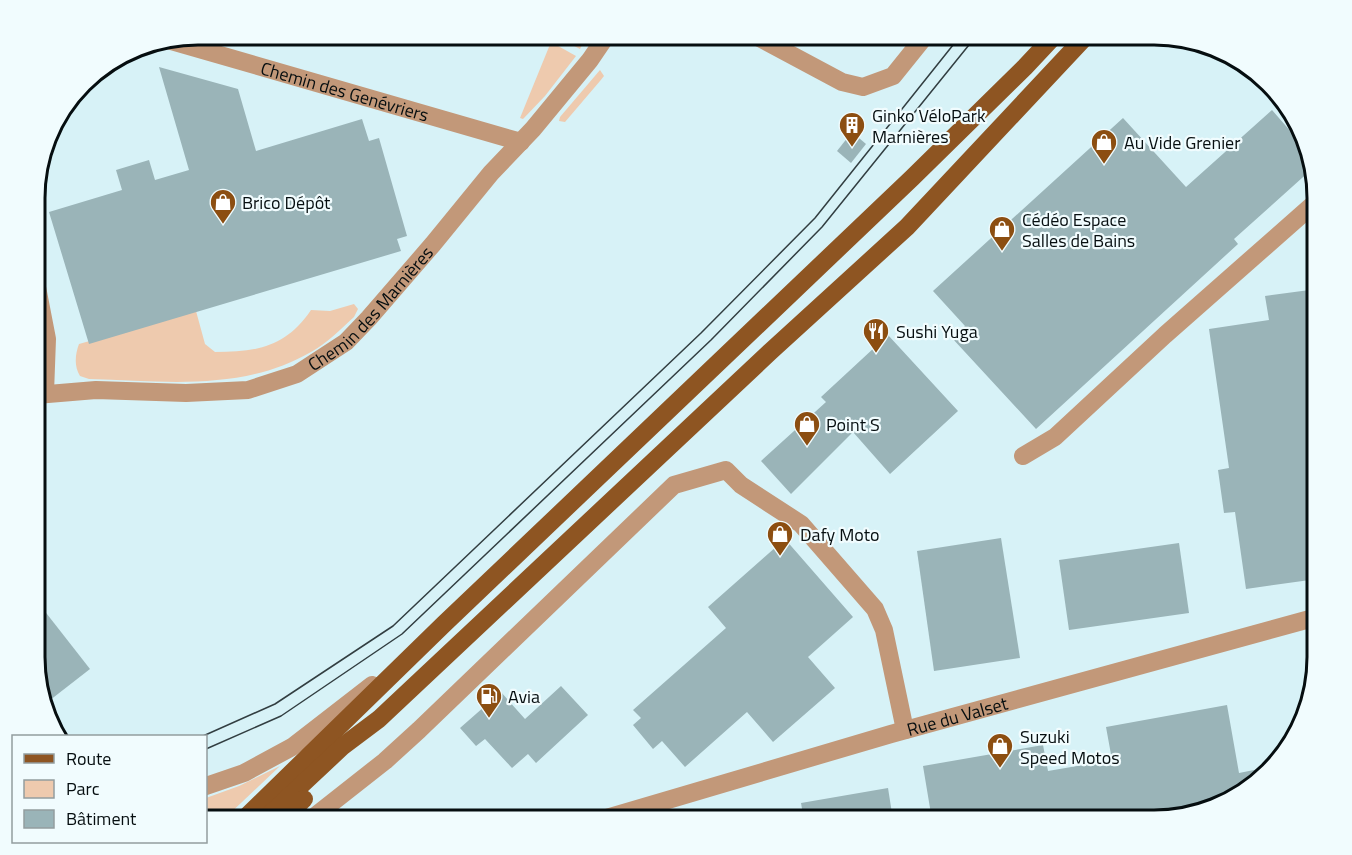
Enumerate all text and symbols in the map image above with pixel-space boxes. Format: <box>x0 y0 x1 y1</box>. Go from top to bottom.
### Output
street label: Chemin des Genévriers <box>258 54 432 128</box>
place label: Ginko VéloPark Marnières <box>872 102 986 150</box>
building icon: Ginko VéloPark Marnières <box>837 110 867 148</box>
shop icon: Au Vide Grenier <box>1089 127 1119 165</box>
place label: Au Vide Grenier <box>1124 129 1240 156</box>
shop icon: Brico Dépôt <box>208 187 238 225</box>
place label: Brico Dépôt <box>242 189 331 216</box>
place label: Cédéo Espace Salles de Bains <box>1022 206 1135 254</box>
shop icon: Cédéo Espace Salles de Bains <box>987 214 1017 252</box>
street label: Chemin des Marnières <box>302 240 439 377</box>
restaurant icon: Sushi Yuga <box>861 316 891 354</box>
place label: Sushi Yuga <box>896 318 978 345</box>
shop icon: Point S <box>792 409 822 447</box>
place label: Point S <box>826 411 880 438</box>
shop icon: Dafy Moto <box>765 519 795 557</box>
place label: Dafy Moto <box>800 521 880 548</box>
fuel station icon: Avia <box>474 681 504 719</box>
place label: Avia <box>508 683 540 710</box>
street label: Rue du Valset <box>904 689 1011 743</box>
place label: Suzuki Speed Motos <box>1020 723 1120 771</box>
shop icon: Suzuki Speed Motos <box>985 731 1015 769</box>
legend <box>12 735 207 843</box>
text: Route <box>66 745 111 772</box>
text: Parc <box>66 775 100 802</box>
text: Bâtiment <box>66 805 137 832</box>

